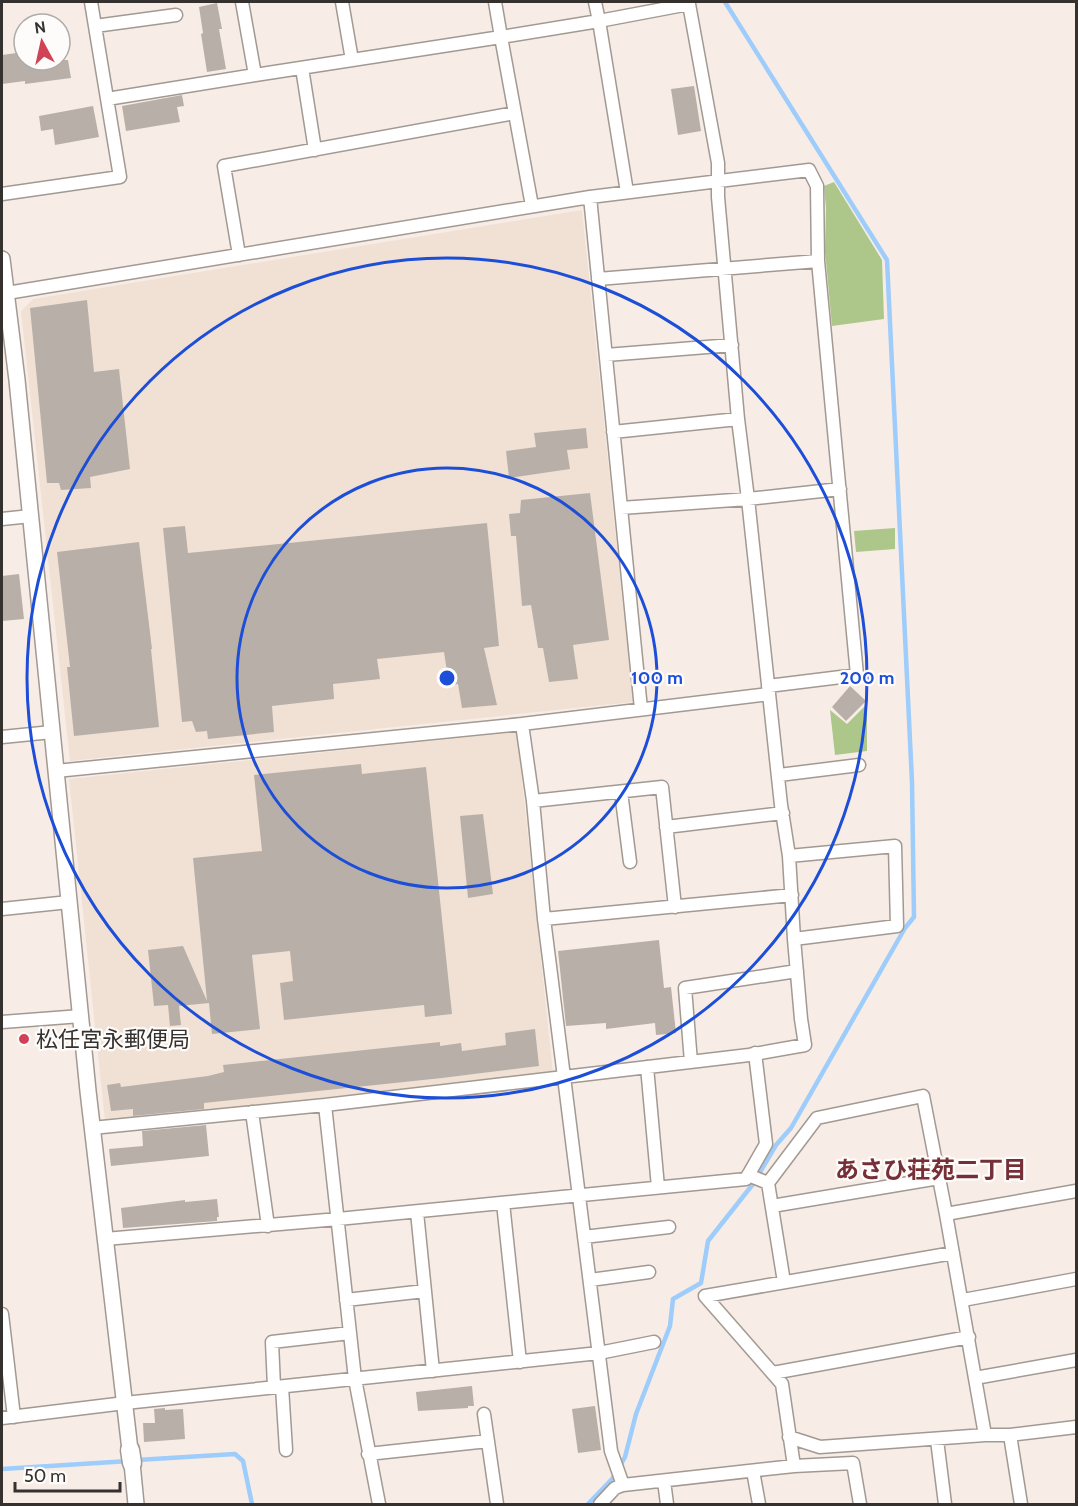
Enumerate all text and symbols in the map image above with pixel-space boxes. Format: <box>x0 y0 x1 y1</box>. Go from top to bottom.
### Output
north arrow <box>12 12 72 72</box>
text: N <box>33 17 47 38</box>
text: 100 m <box>631 667 683 689</box>
text: 200 m <box>840 667 894 689</box>
centre of rings <box>437 668 457 688</box>
place label: 松任宮永郵便局 <box>36 1026 190 1053</box>
marker: 松任宮永郵便局 <box>17 1032 31 1046</box>
district label: あさひ荘苑二丁目 <box>835 1155 1027 1184</box>
scale bar <box>15 1455 120 1493</box>
text: 50 m <box>24 1465 66 1487</box>

